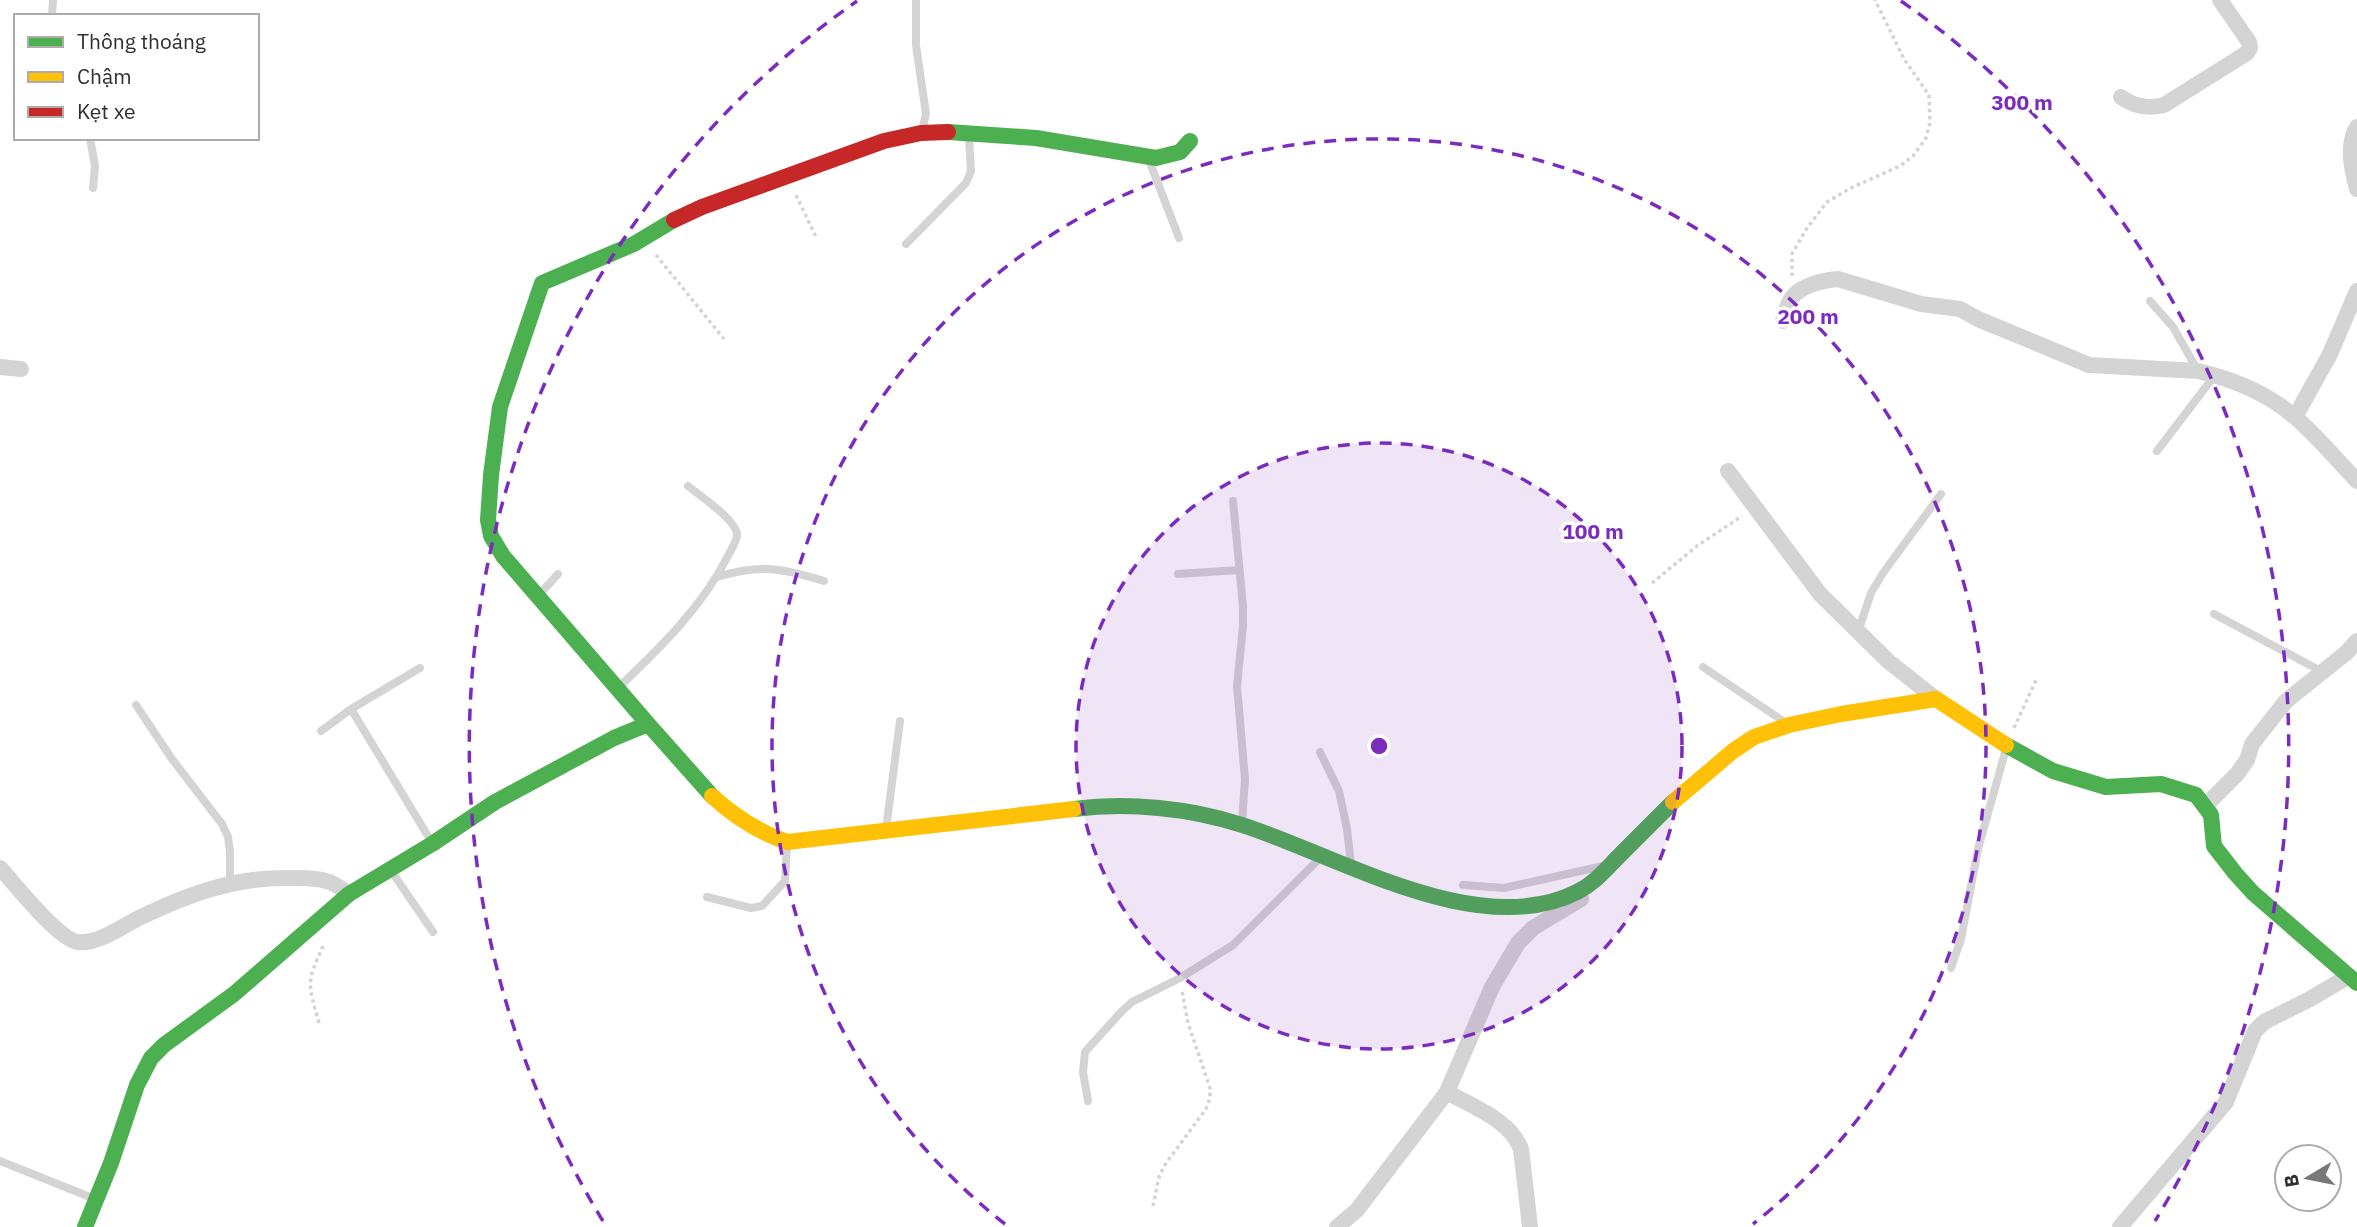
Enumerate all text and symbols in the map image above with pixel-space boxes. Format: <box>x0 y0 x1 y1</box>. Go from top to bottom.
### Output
legend <box>14 14 259 140</box>
text: Thông thoáng <box>77 27 206 55</box>
text: Chậm <box>77 62 132 90</box>
text: 300 m <box>1991 88 2053 116</box>
text: Kẹt xe <box>77 97 136 125</box>
text: 200 m <box>1777 302 1839 330</box>
text: 100 m <box>1562 517 1624 545</box>
centre of rings <box>1367 734 1391 758</box>
north arrow <box>2273 1143 2343 1213</box>
text: B <box>2278 1173 2304 1189</box>

